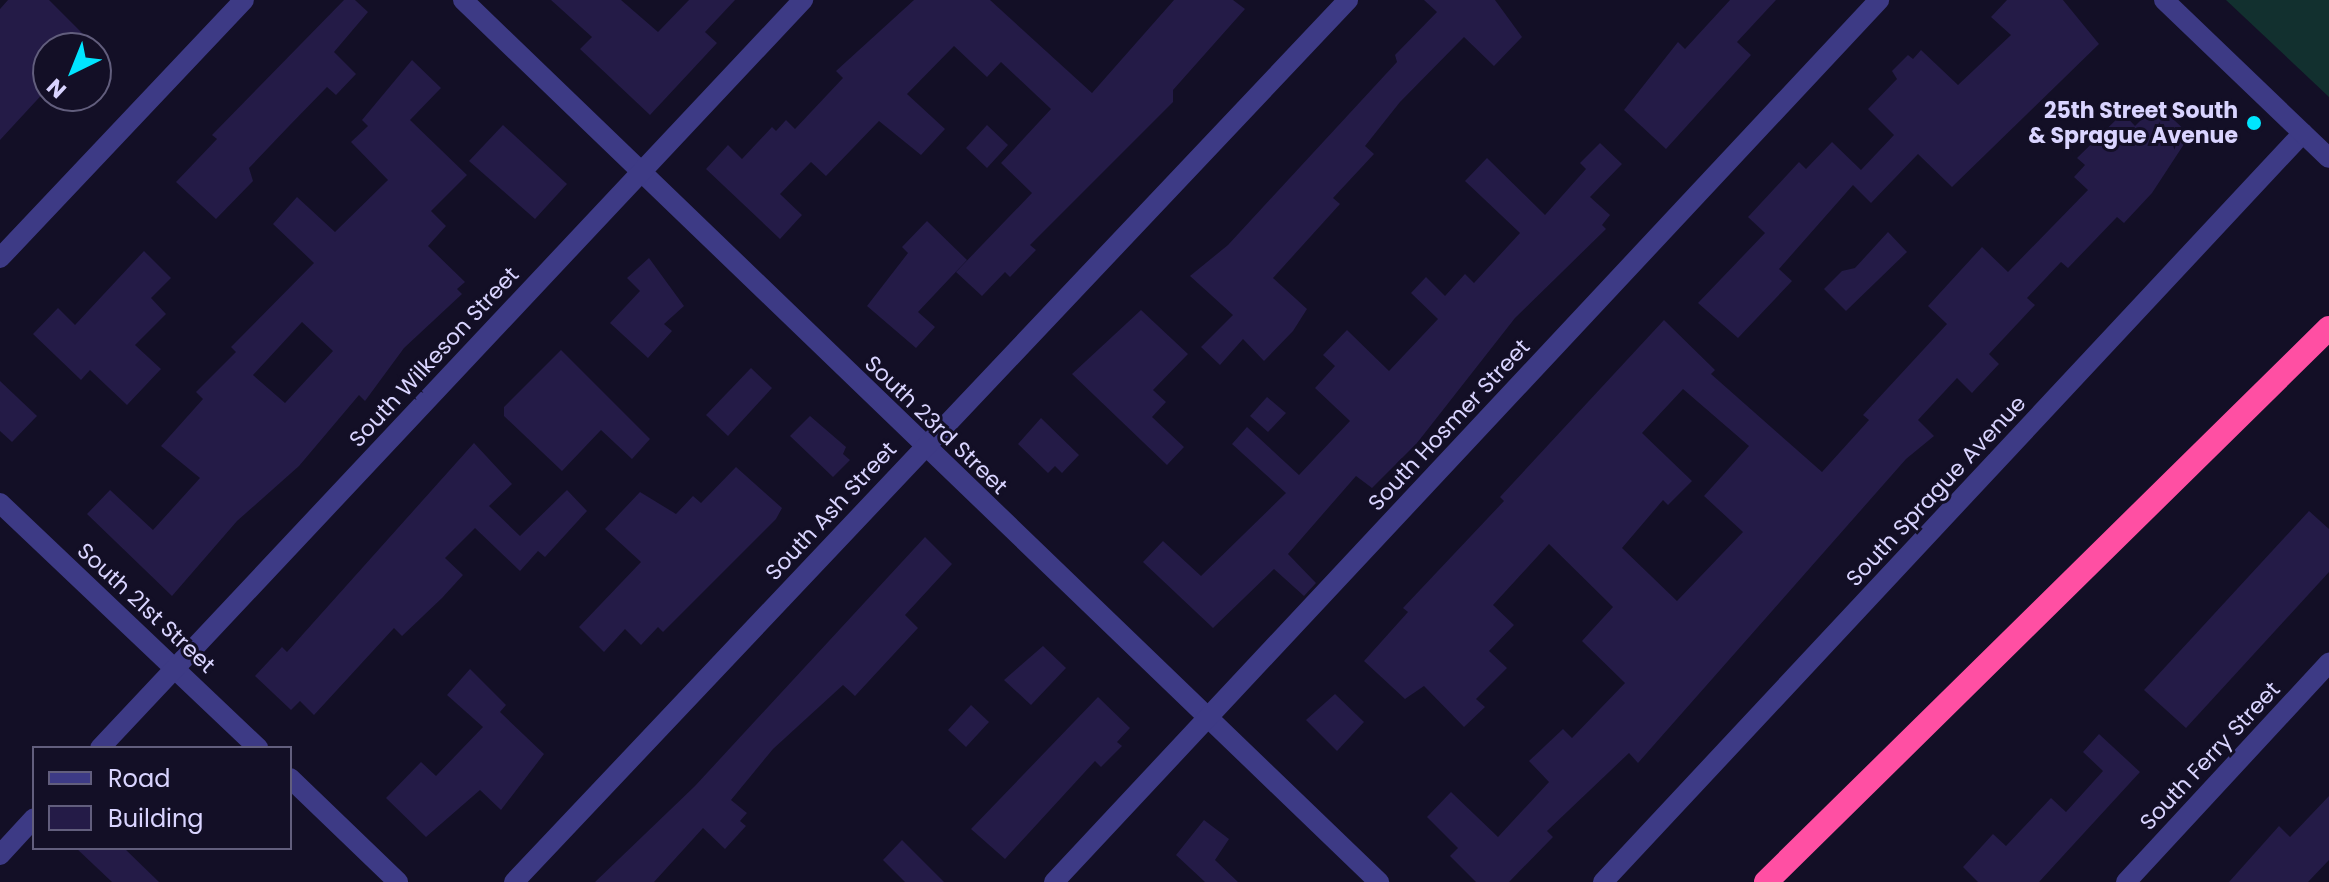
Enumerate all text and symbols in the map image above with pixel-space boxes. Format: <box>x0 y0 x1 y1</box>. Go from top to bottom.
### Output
north arrow <box>32 32 112 112</box>
text: N <box>40 71 73 105</box>
place label: 25th Street South & Sprague Avenue <box>2028 97 2238 148</box>
marker: 25th Street South & Sprague Avenue <box>2245 114 2263 132</box>
street label: South Wilkeson Street <box>344 262 524 452</box>
street label: South Hosmer Street <box>1363 334 1535 516</box>
street label: South 23rd Street <box>859 350 1013 500</box>
street label: South Sprague Avenue <box>1841 390 2031 592</box>
street label: South Ash Street <box>760 436 902 586</box>
street label: South 21st Street <box>72 537 220 679</box>
street label: South Ferry Street <box>2135 676 2285 836</box>
legend <box>32 746 292 850</box>
text: Road <box>108 762 170 795</box>
text: Building <box>108 802 204 835</box>

